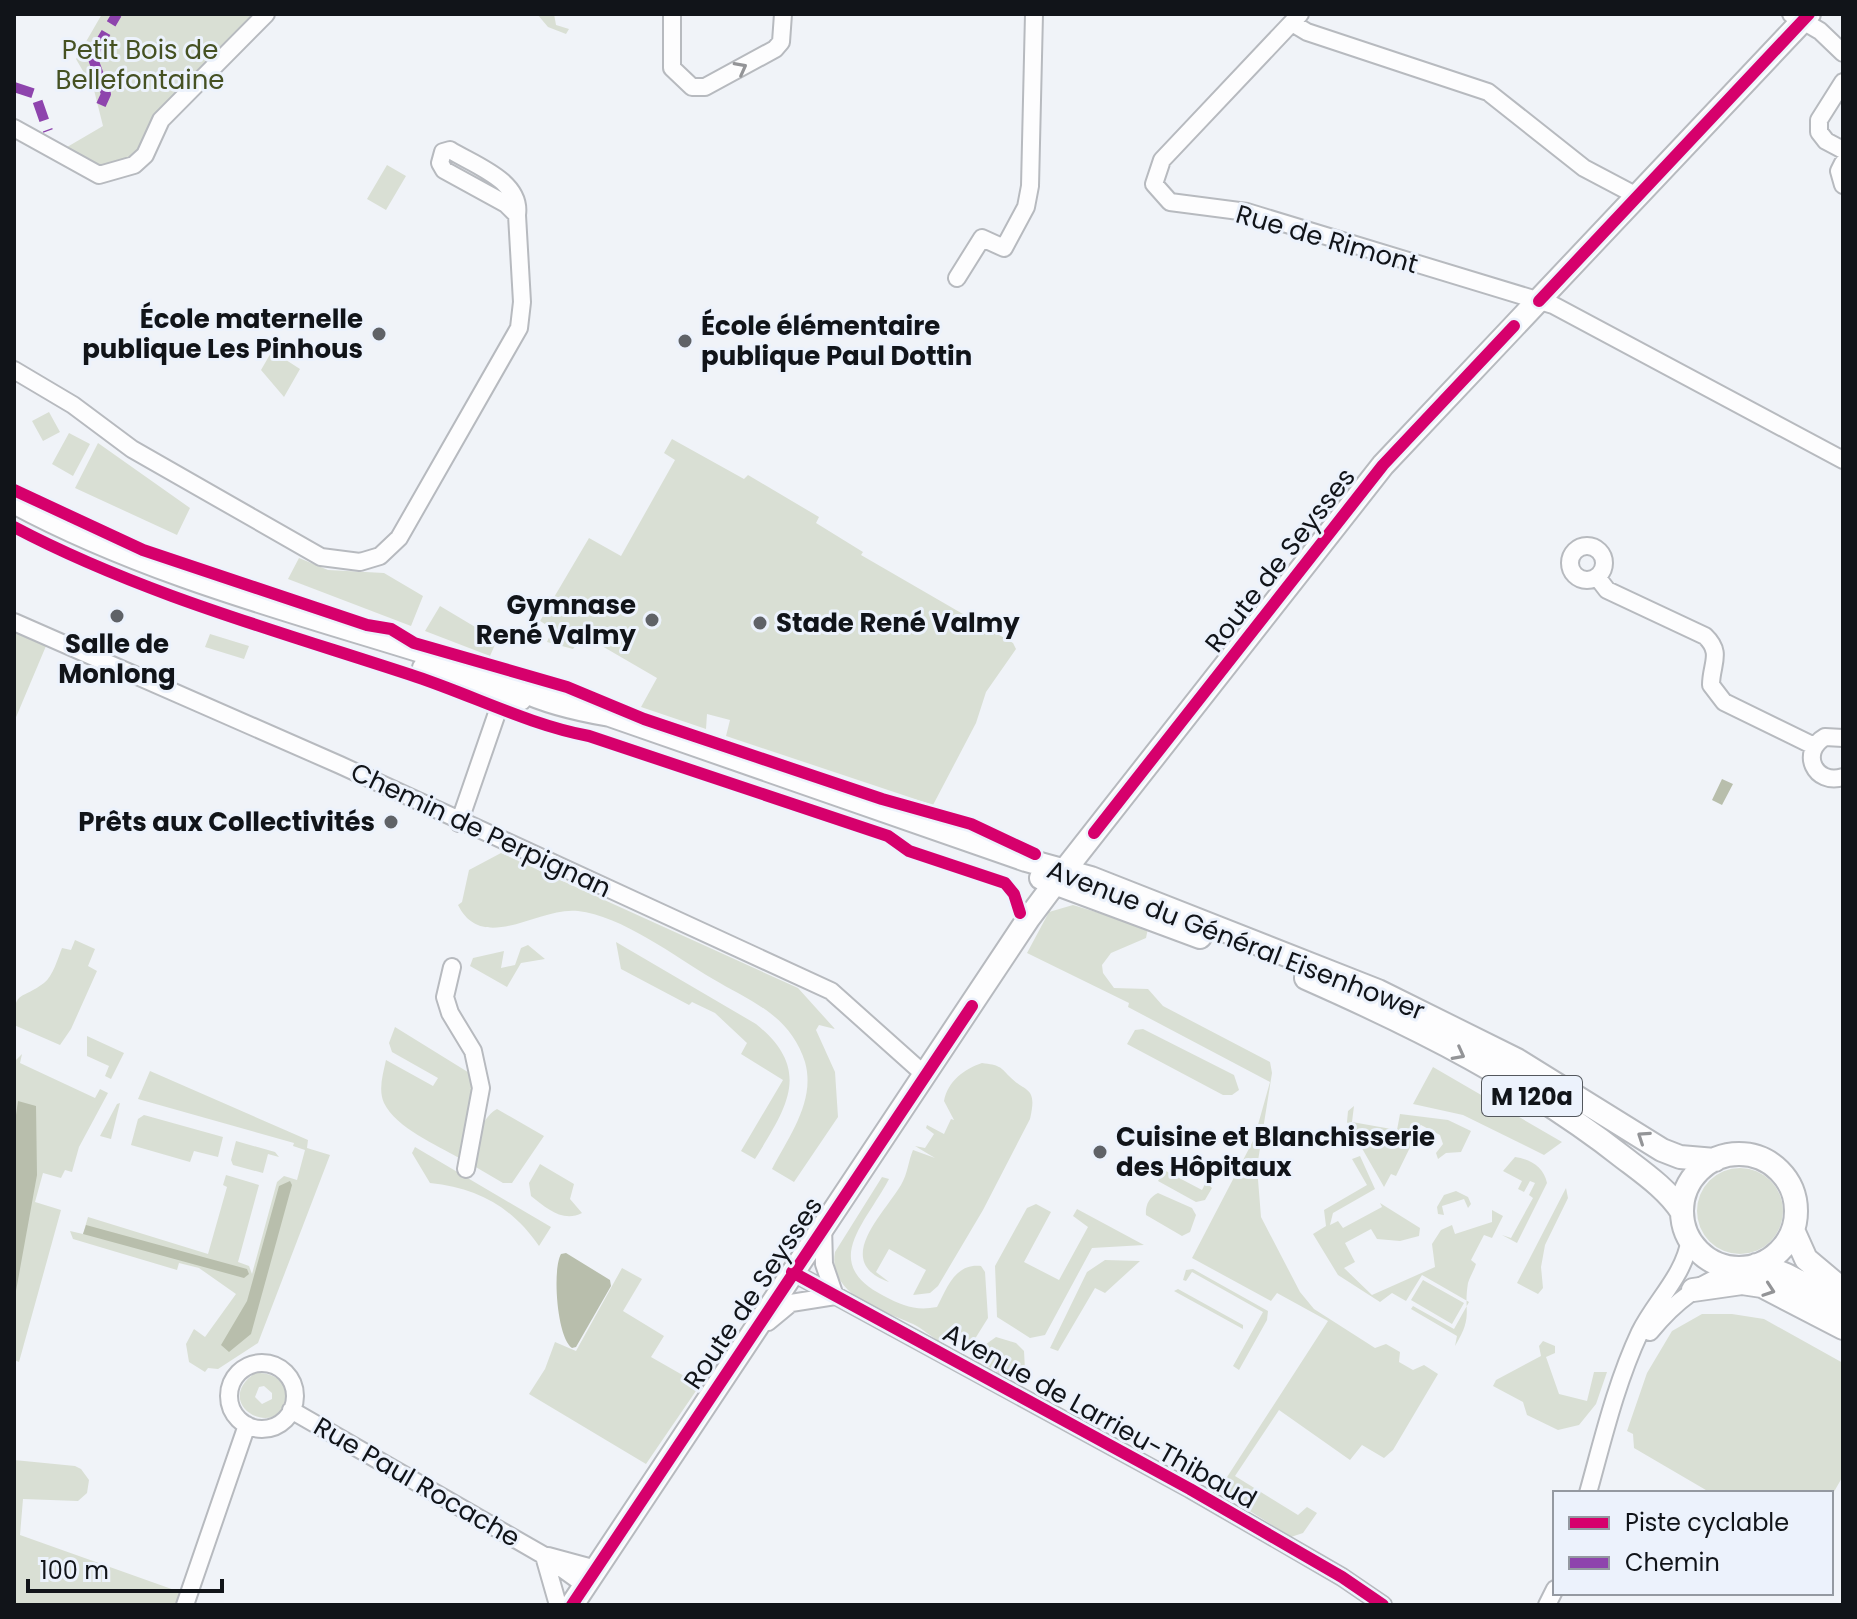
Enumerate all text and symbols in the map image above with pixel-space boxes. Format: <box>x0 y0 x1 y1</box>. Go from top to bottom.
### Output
park label: Petit Bois de Bellefontaine <box>55 32 225 98</box>
one-way arrow <box>732 62 747 77</box>
street label: Rue de Rimont <box>1232 196 1422 282</box>
place label: École maternelle publique Les Pinhous <box>82 301 363 367</box>
place label: École élémentaire publique Paul Dottin <box>701 308 972 374</box>
marker: École maternelle publique Les Pinhous <box>370 325 388 343</box>
marker: École élémentaire publique Paul Dottin <box>676 332 694 350</box>
street label: Route de Seysses <box>1197 460 1363 660</box>
place label: Gymnase René Valmy <box>476 587 637 653</box>
place label: Stade René Valmy <box>776 605 1020 641</box>
marker: Salle de Monlong <box>108 607 126 625</box>
marker: Gymnase René Valmy <box>643 611 661 629</box>
marker: Stade René Valmy <box>751 614 769 632</box>
place label: Salle de Monlong <box>58 626 176 692</box>
street label: Chemin de Perpignan <box>345 754 617 906</box>
place label: Prêts aux Collectivités <box>78 804 375 840</box>
marker: Prêts aux Collectivités <box>382 813 400 831</box>
street label: Avenue du Général Eisenhower <box>1042 851 1430 1029</box>
one-way arrow <box>1451 1044 1466 1059</box>
road number: M 120a <box>1482 1076 1582 1116</box>
place label: Cuisine et Blanchisserie des Hôpitaux <box>1116 1119 1435 1185</box>
one-way arrow <box>1637 1132 1651 1147</box>
marker: Cuisine et Blanchisserie des Hôpitaux <box>1091 1143 1109 1161</box>
street label: Route de Seysses <box>675 1190 831 1396</box>
one-way arrow <box>1762 1280 1776 1296</box>
street label: Avenue de Larrieu-Thibaud <box>937 1315 1263 1517</box>
street label: Rue Paul Rocache <box>307 1408 527 1556</box>
legend <box>1553 1491 1833 1595</box>
text: Piste cyclable <box>1625 1506 1789 1539</box>
scale bar <box>28 1543 222 1593</box>
text: Chemin <box>1625 1546 1720 1579</box>
text: 100 m <box>40 1554 109 1587</box>

